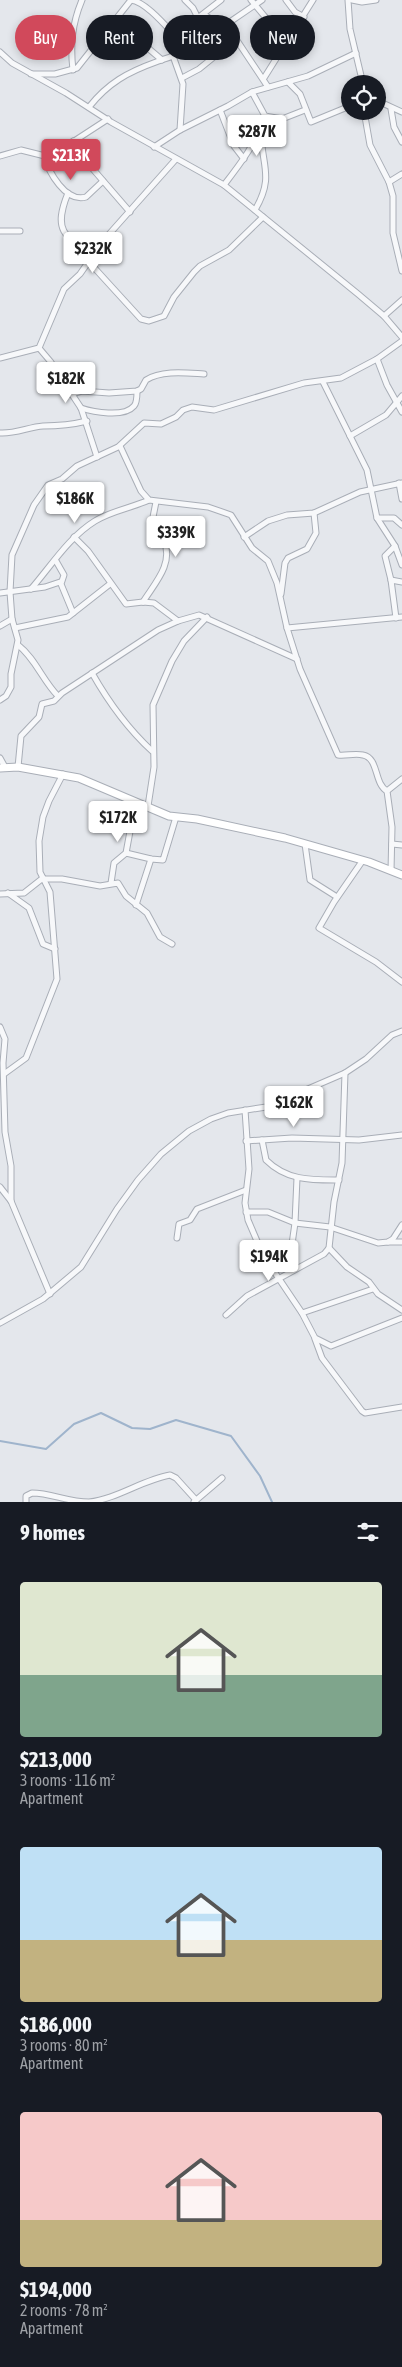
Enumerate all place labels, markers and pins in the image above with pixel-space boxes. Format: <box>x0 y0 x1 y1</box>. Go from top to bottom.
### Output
pin: $287K <box>222 114 292 157</box>
pin: $213K <box>36 138 106 181</box>
pin: $232K <box>58 232 128 274</box>
pin: $182K <box>31 362 101 404</box>
pin: $186K <box>40 482 110 524</box>
pin: $339K <box>141 516 211 558</box>
pin: $172K <box>83 800 153 843</box>
pin: $162K <box>259 1086 329 1128</box>
pin: $194K <box>234 1240 304 1282</box>

